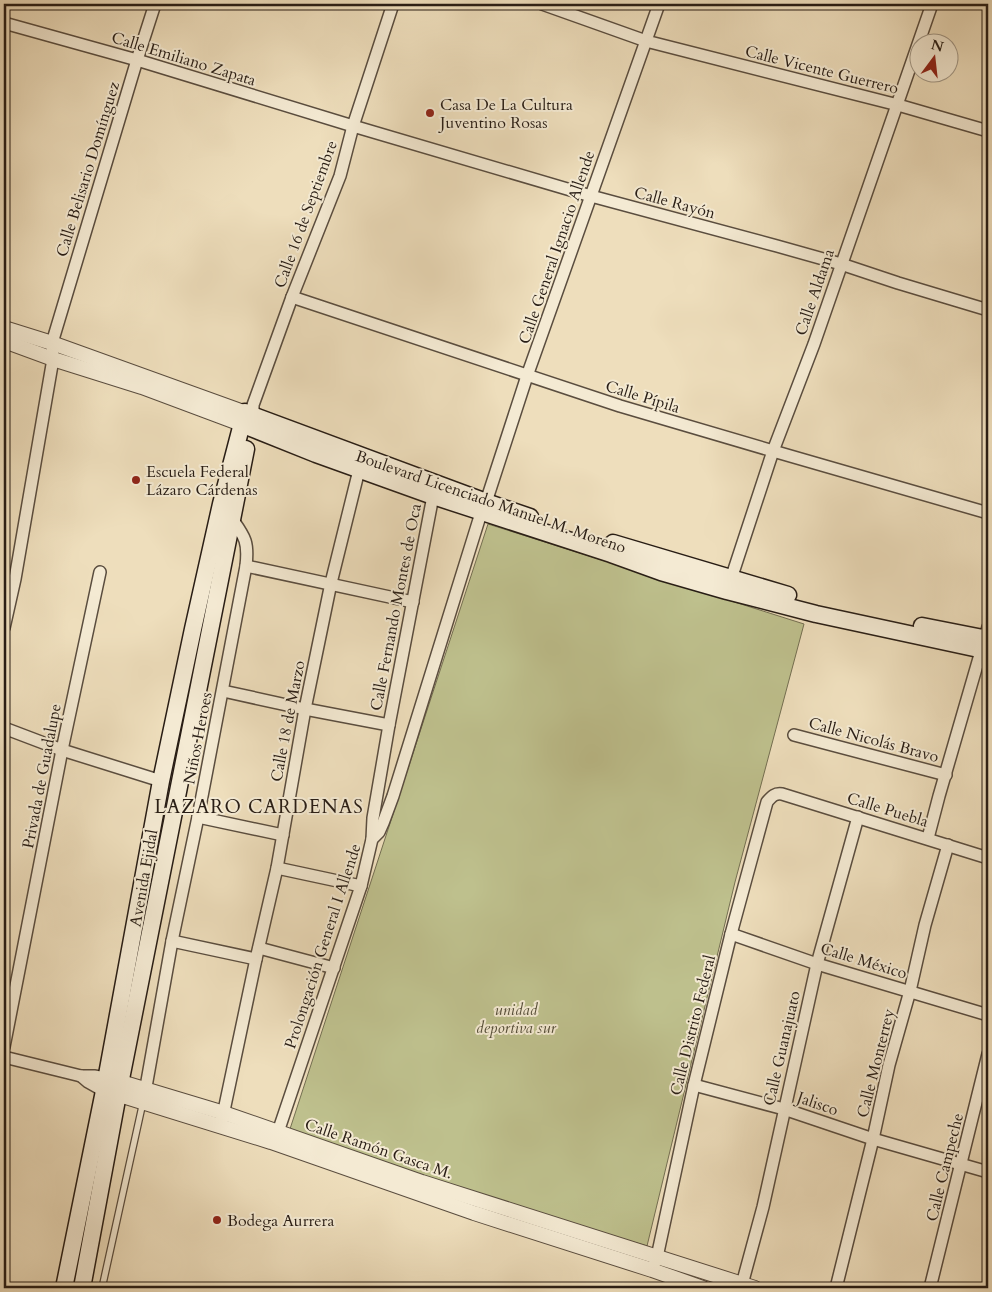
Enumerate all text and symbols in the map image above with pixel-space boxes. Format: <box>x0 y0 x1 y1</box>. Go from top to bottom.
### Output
street label: Calle Emiliano Zapata <box>109 27 259 91</box>
north arrow <box>910 32 960 82</box>
text: N <box>929 35 946 57</box>
street label: Calle Vicente Guerrero <box>743 40 901 100</box>
street label: Calle Belisario Domínguez <box>51 79 125 260</box>
place label: Casa De La Cultura Juventino Rosas <box>438 94 573 134</box>
marker: Casa De La Cultura Juventino Rosas <box>424 107 436 119</box>
street label: Calle 16 de Septiembre <box>269 138 343 291</box>
street label: Calle General Ignacio Allende <box>513 148 600 347</box>
street label: Calle Rayón <box>632 182 718 224</box>
street label: Calle Aldama <box>790 246 840 339</box>
street label: Calle Pípila <box>603 375 683 419</box>
street label: Boulevard Licenciado Manuel M. Moreno <box>352 445 629 559</box>
place label: Escuela Federal Lázaro Cárdenas <box>146 461 258 501</box>
marker: Escuela Federal Lázaro Cárdenas <box>130 474 142 486</box>
street label: Calle Fernando Montes de Oca <box>365 502 427 713</box>
street label: Calle 18 de Marzo <box>265 658 311 784</box>
street label: Niños Heroes <box>178 690 218 786</box>
street label: Privada de Guadalupe <box>17 702 67 850</box>
street label: Calle Nicolás Bravo <box>806 712 942 768</box>
street label: Calle Puebla <box>844 787 931 833</box>
district label: LAZARO CARDENAS <box>154 794 364 820</box>
street label: Avenida Ejidal <box>125 828 163 929</box>
street label: Prolongación General I Allende <box>279 841 367 1052</box>
street label: Calle México <box>818 937 910 985</box>
street label: Calle Distrito Federal <box>665 953 721 1098</box>
street label: Calle Guanajuato <box>758 988 806 1108</box>
park label: unidad deportiva sur <box>476 999 557 1039</box>
street label: Calle Monterrey <box>852 1006 900 1120</box>
street label: Jalisco <box>792 1086 842 1121</box>
street label: Calle Campeche <box>921 1111 969 1224</box>
street label: Calle Ramón Gasca M. <box>302 1113 456 1185</box>
place label: Bodega Aurrera <box>227 1210 334 1232</box>
marker: Bodega Aurrera <box>211 1214 223 1226</box>

